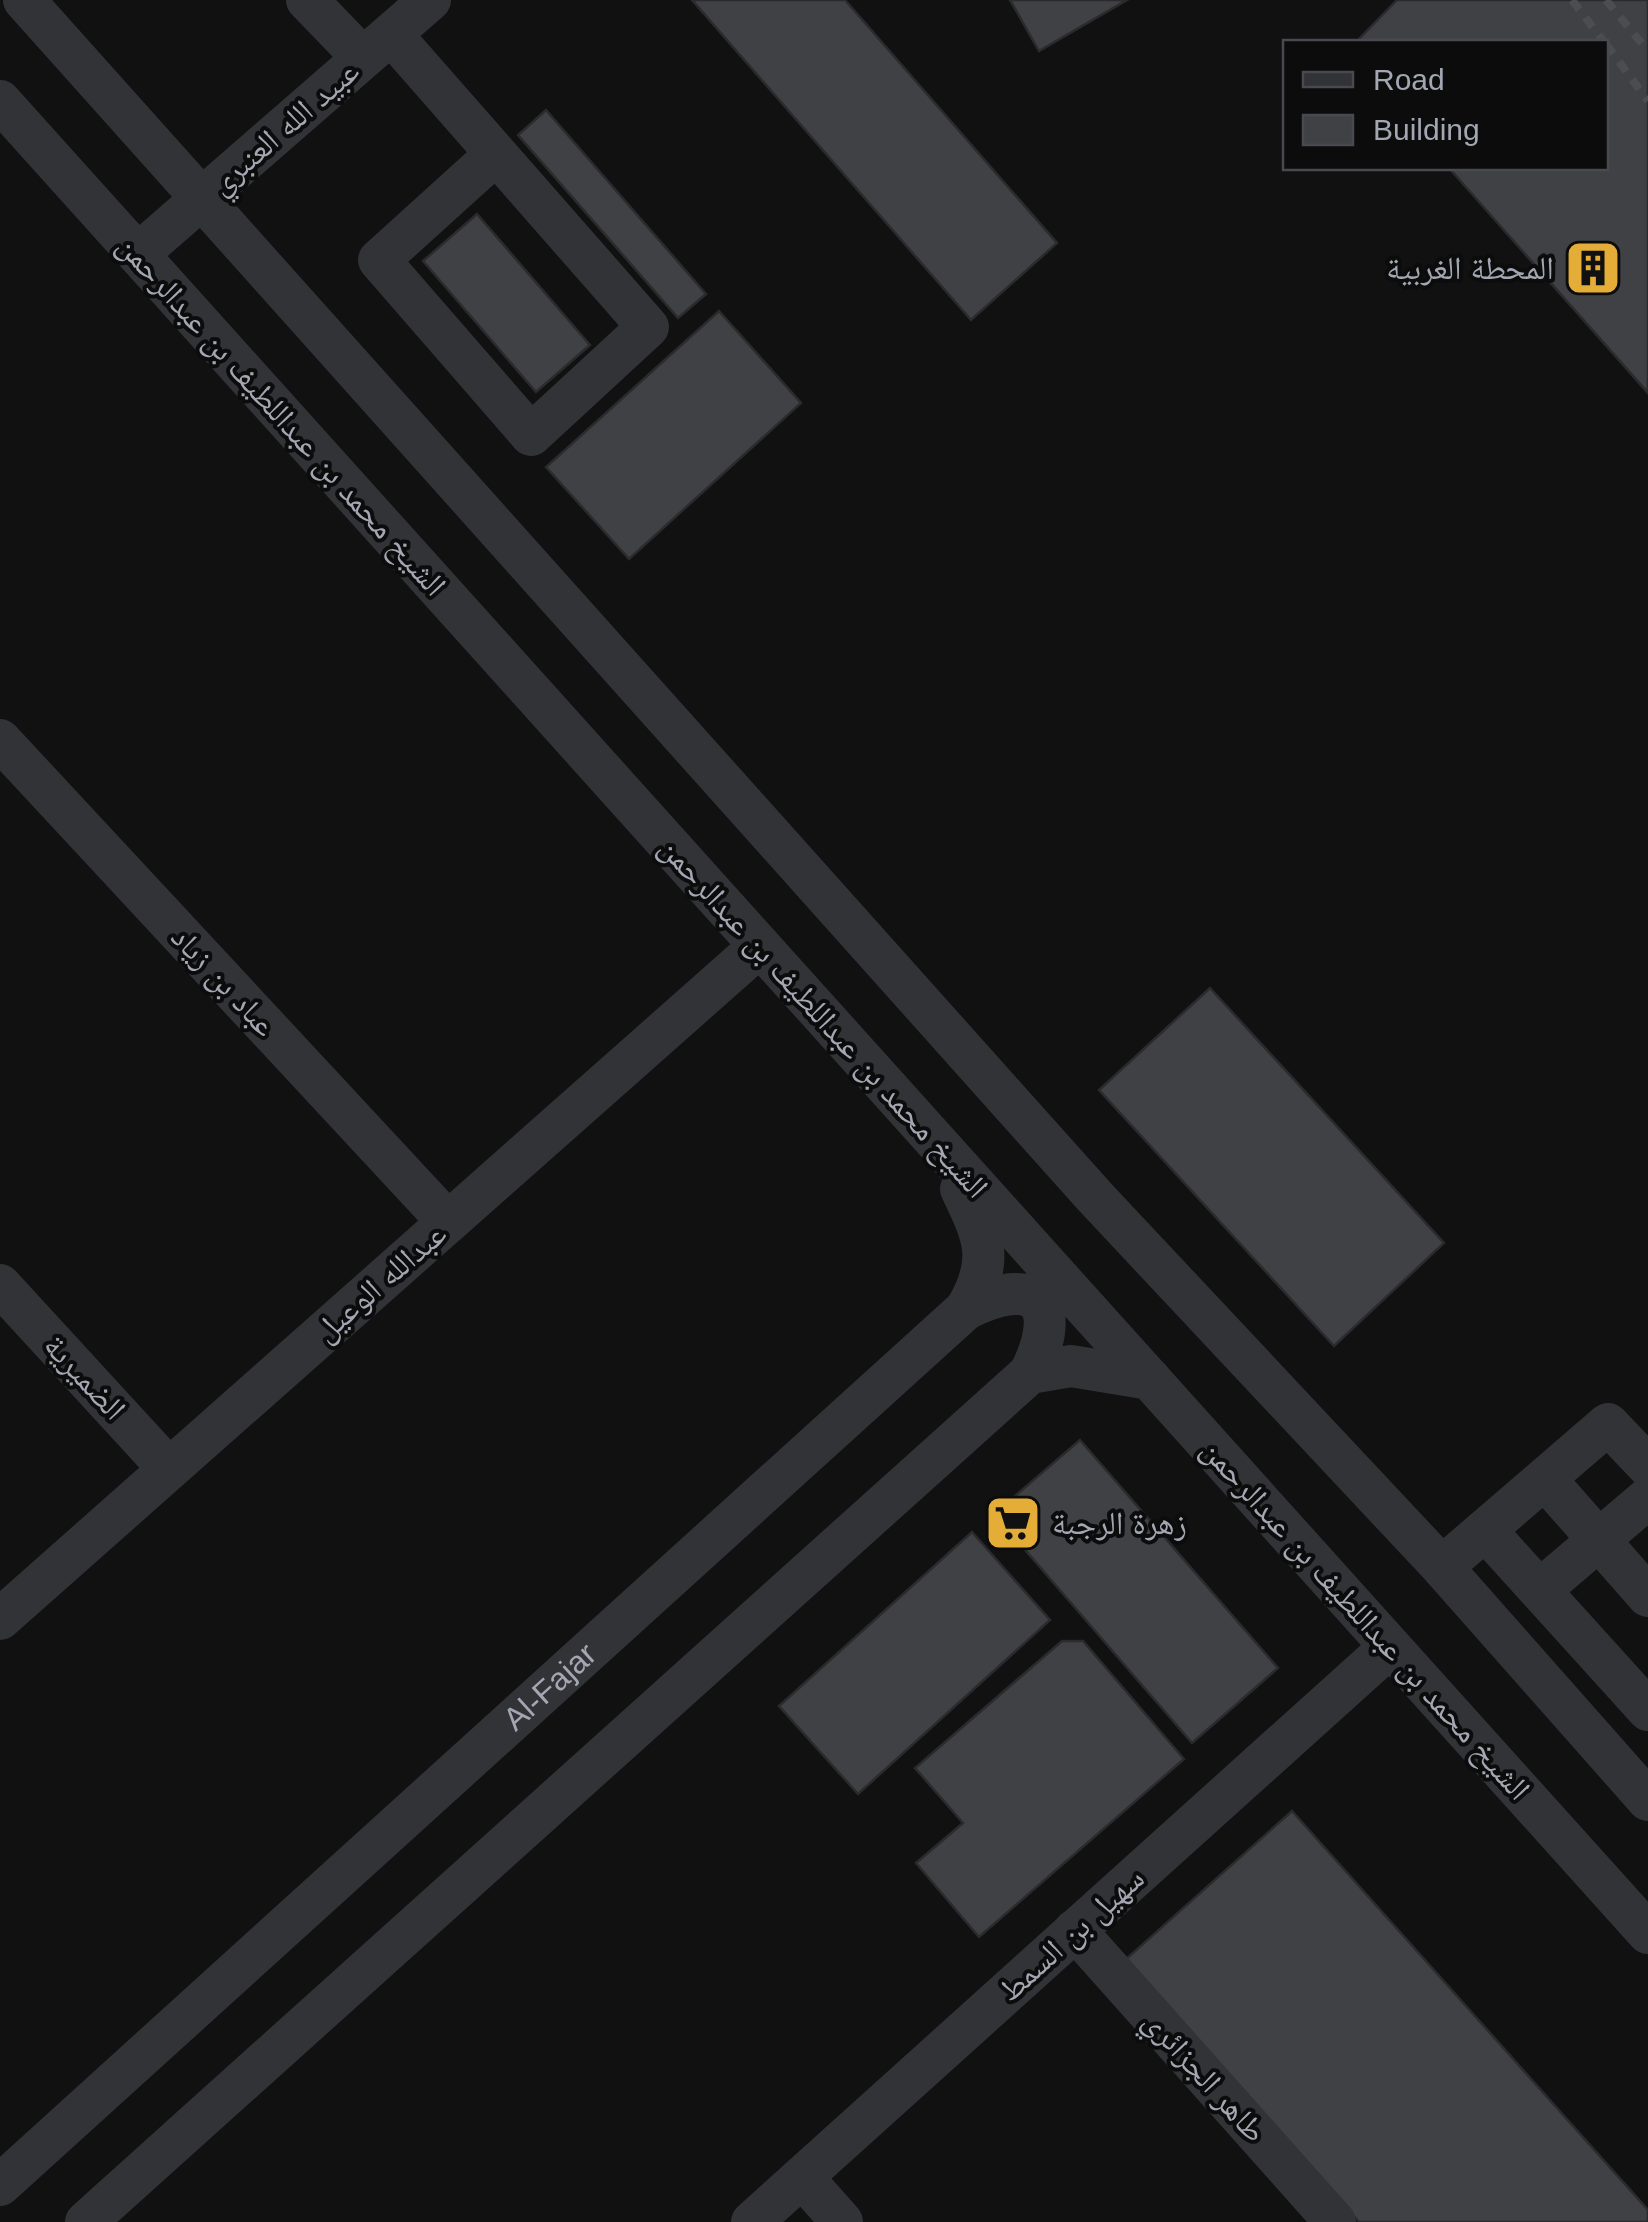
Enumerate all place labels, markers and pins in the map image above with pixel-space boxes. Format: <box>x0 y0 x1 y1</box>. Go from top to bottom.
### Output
building icon: المحطة الغربية <box>1563 238 1623 298</box>
place label: المحطة الغربية <box>1386 250 1554 286</box>
supermarket icon: زهرة الرجبة <box>983 1493 1043 1553</box>
place label: زهرة الرجبة <box>1052 1505 1187 1541</box>

